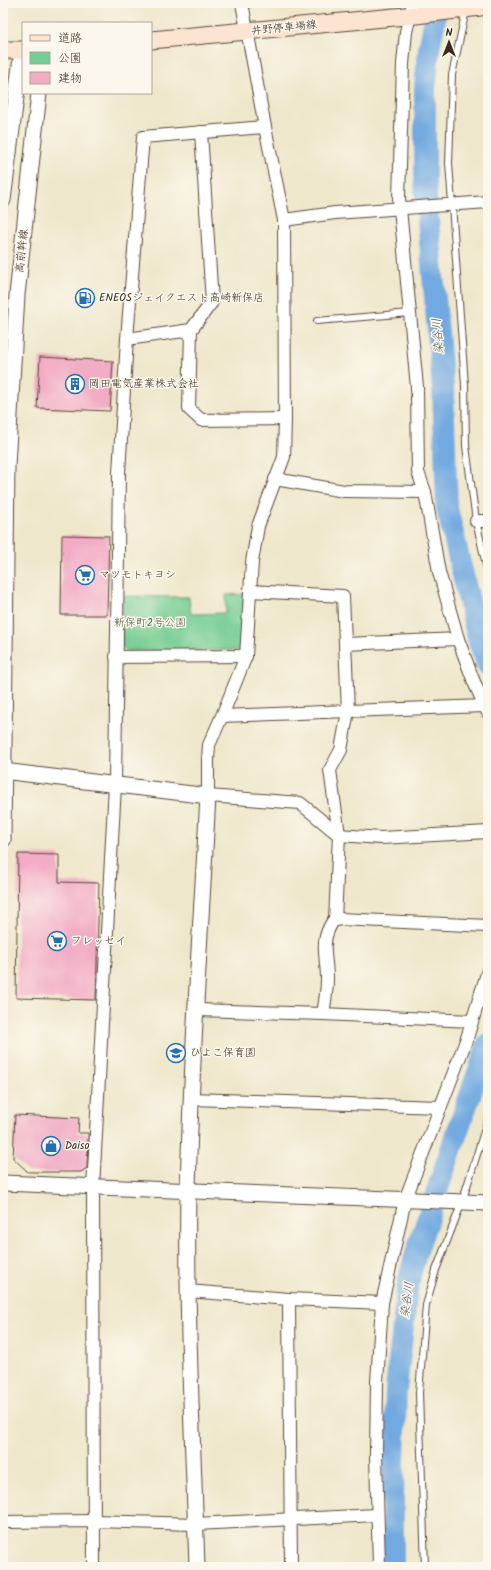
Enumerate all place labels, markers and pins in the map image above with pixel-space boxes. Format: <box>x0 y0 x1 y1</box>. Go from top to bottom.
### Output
fuel station icon: ENEOSジェイクエスト高崎新保店 <box>74 287 96 309</box>
place label: ENEOSジェイクエスト高崎新保店 <box>99 289 264 307</box>
building icon: 岡田電気産業株式会社 <box>64 373 86 395</box>
place label: 岡田電気産業株式会社 <box>89 375 199 393</box>
supermarket icon: マツモトキヨシ <box>74 564 96 586</box>
place label: マツモトキヨシ <box>99 566 176 584</box>
supermarket icon: フレッセイ <box>46 930 68 952</box>
place label: フレッセイ <box>71 932 126 950</box>
school or university icon: ひよこ保育園 <box>165 1042 187 1064</box>
place label: ひよこ保育園 <box>190 1044 256 1062</box>
shop icon: Daiso <box>40 1135 62 1157</box>
place label: Daiso <box>65 1137 90 1155</box>

